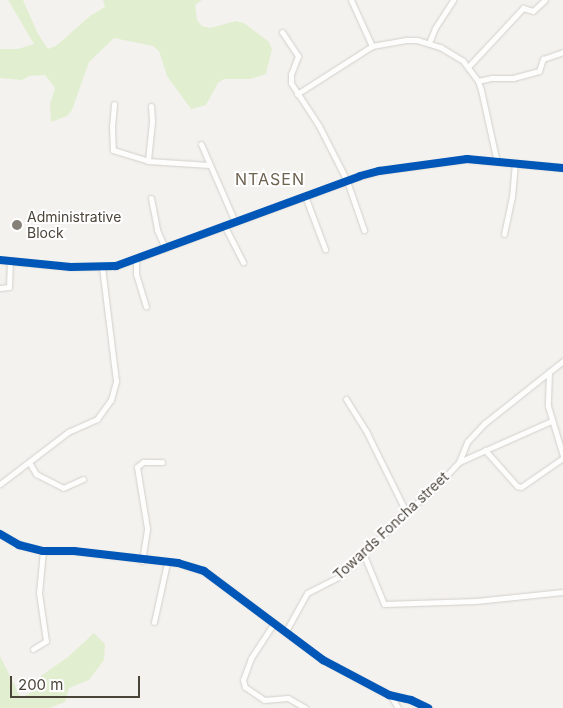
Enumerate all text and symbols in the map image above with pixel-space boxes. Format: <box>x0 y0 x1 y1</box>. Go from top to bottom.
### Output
district label: NTASEN <box>234 169 306 189</box>
place label: Administrative Block <box>27 209 121 242</box>
marker: Administrative Block <box>11 219 23 231</box>
street label: Towards Foncha street <box>330 468 452 584</box>
scale bar <box>12 666 142 698</box>
text: 200 m <box>18 675 63 694</box>

